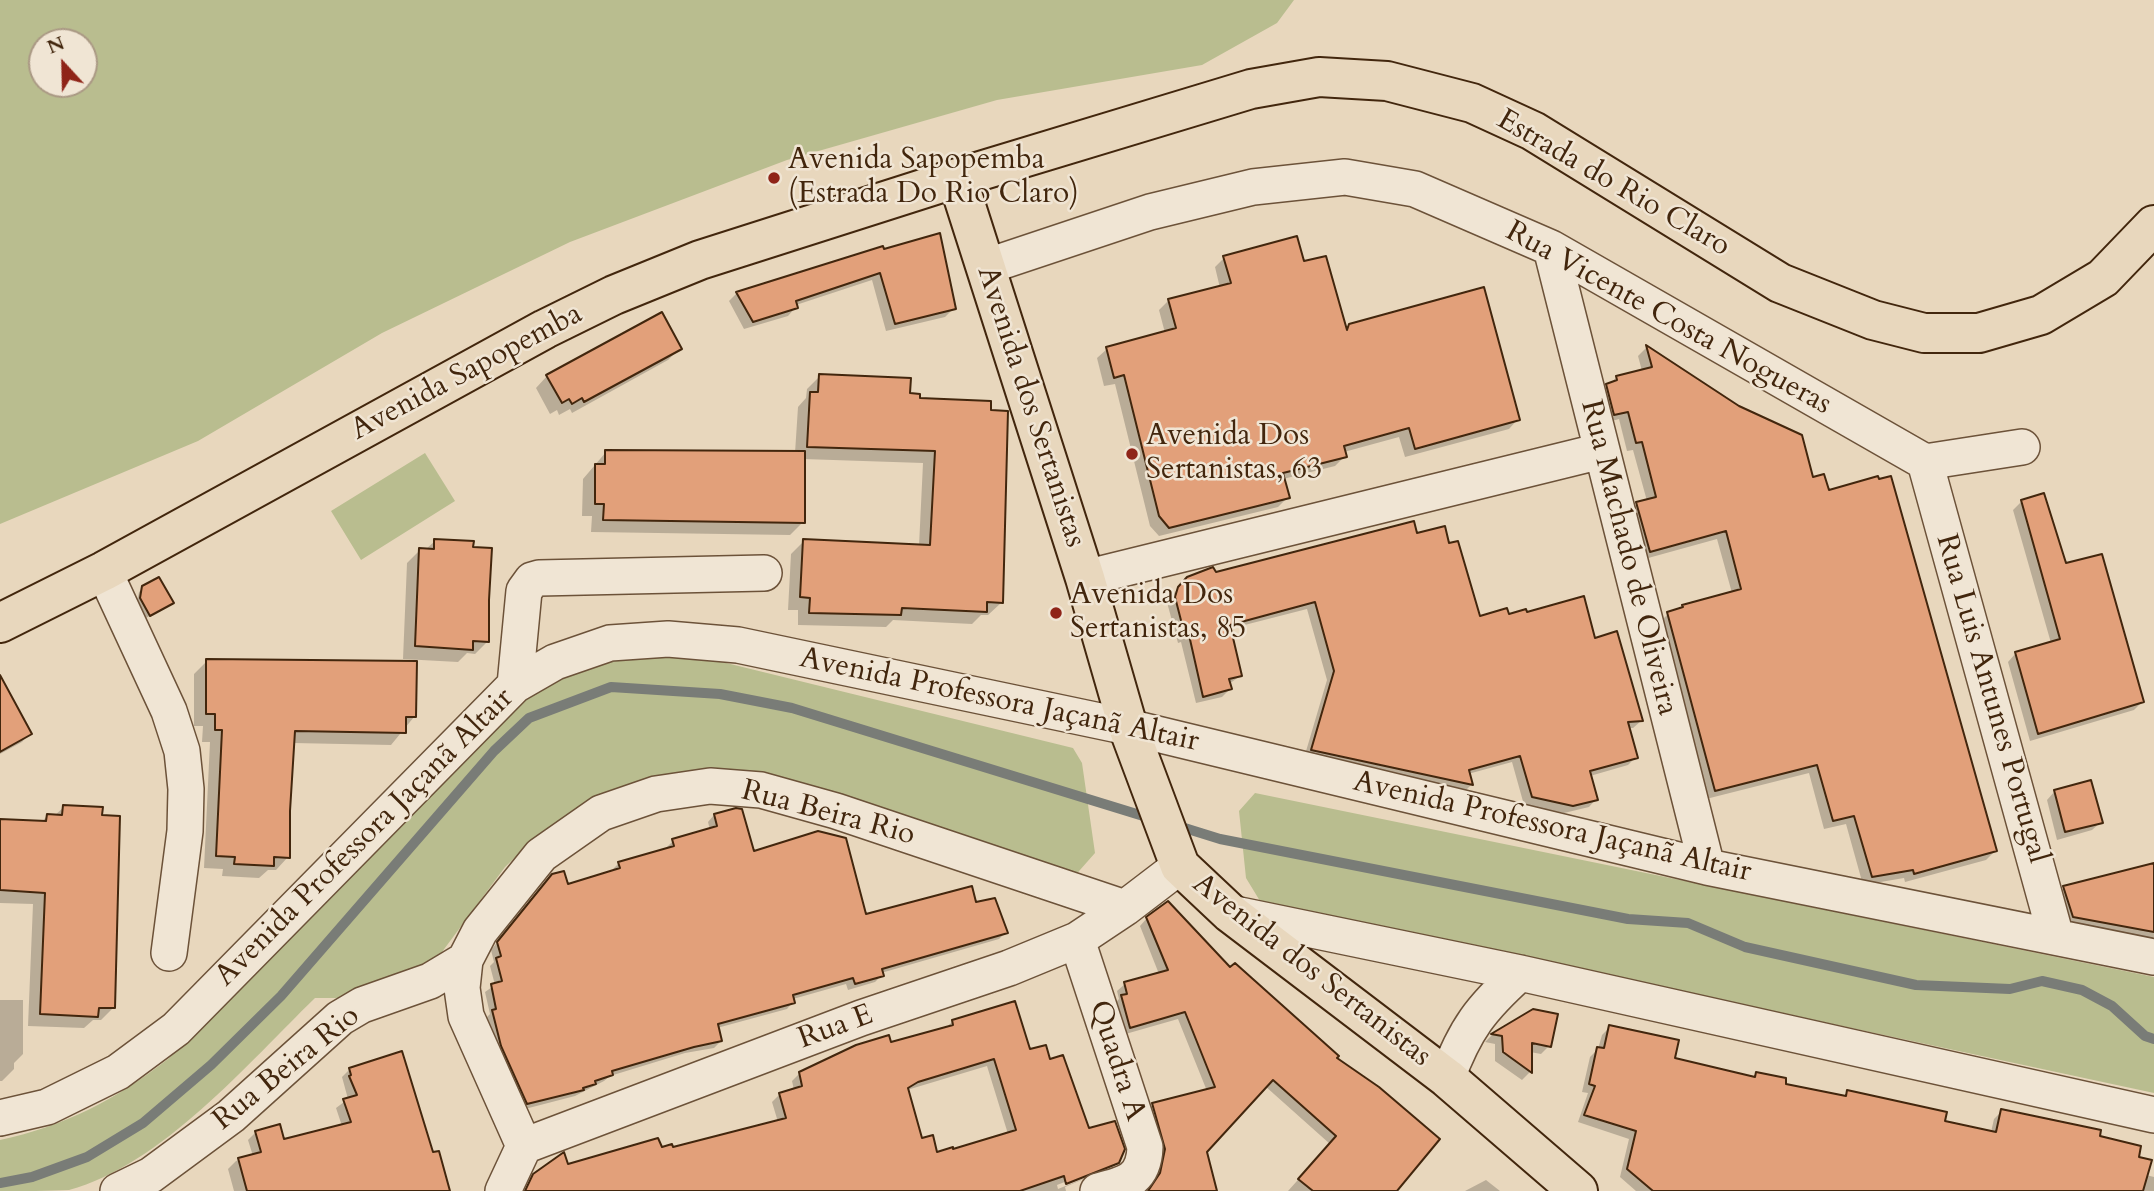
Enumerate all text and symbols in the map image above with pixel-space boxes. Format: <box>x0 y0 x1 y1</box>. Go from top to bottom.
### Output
north arrow <box>28 28 98 98</box>
text: N <box>43 30 68 61</box>
street label: Estrada do Rio Claro <box>1490 103 1736 265</box>
place label: Avenida Sapopemba (Estrada Do Rio Claro) <box>788 143 1079 214</box>
marker: Avenida Sapopemba (Estrada Do Rio Claro) <box>766 170 782 186</box>
street label: Rua Vicente Costa Nogueras <box>1499 214 1837 424</box>
street label: Avenida dos Sertanistas <box>968 262 1092 552</box>
street label: Avenida Sapopemba <box>345 297 589 449</box>
street label: Rua Machado de Oliveira <box>1571 397 1685 719</box>
place label: Avenida Dos Sertanistas, 63 <box>1146 419 1322 490</box>
marker: Avenida Dos Sertanistas, 63 <box>1124 446 1140 462</box>
street label: Rua Luis Antunes Portugal <box>1927 530 2055 868</box>
place label: Avenida Dos Sertanistas, 85 <box>1070 578 1246 648</box>
marker: Avenida Dos Sertanistas, 85 <box>1048 605 1064 621</box>
street label: Avenida Professora Jaçanã Altair <box>796 641 1202 761</box>
street label: Avenida Professora Jaçanã Altair <box>208 681 522 995</box>
street label: Avenida Professora Jaçanã Altair <box>1350 765 1754 891</box>
street label: Rua Beira Rio <box>737 774 919 854</box>
street label: Avenida dos Sertanistas <box>1185 867 1437 1075</box>
street label: Quadra A <box>1080 996 1152 1126</box>
street label: Rua E <box>794 998 878 1058</box>
street label: Rua Beira Rio <box>206 999 368 1139</box>

